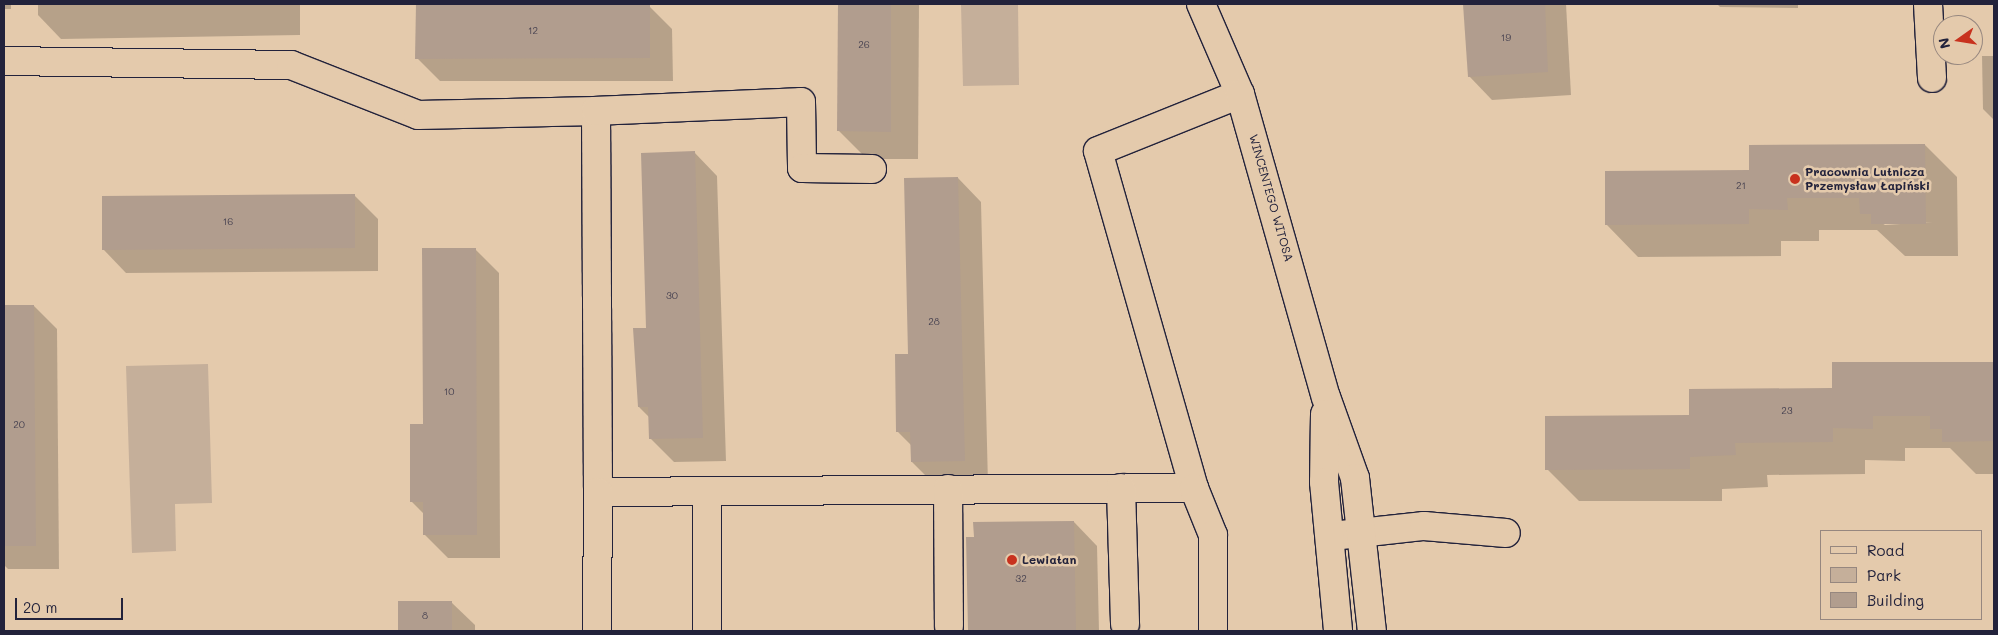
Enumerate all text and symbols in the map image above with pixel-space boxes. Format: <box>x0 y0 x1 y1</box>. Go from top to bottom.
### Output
north arrow <box>1933 15 1983 65</box>
house number: 12 <box>528 25 538 37</box>
house number: 19 <box>1501 32 1511 44</box>
text: N <box>1933 36 1954 51</box>
house number: 26 <box>858 39 870 51</box>
street label: WINCENTEGO WITOSA <box>1246 133 1296 263</box>
place label: Pracownia Lutnicza Przemysław Łapiński <box>1805 165 1930 193</box>
marker: Pracownia Lutnicza Przemysław Łapiński <box>1789 173 1801 185</box>
house number: 21 <box>1736 180 1746 192</box>
house number: 16 <box>223 216 233 228</box>
house number: 30 <box>666 290 678 302</box>
house number: 28 <box>928 316 940 328</box>
house number: 10 <box>444 386 454 398</box>
house number: 23 <box>1781 405 1793 417</box>
house number: 20 <box>13 419 25 431</box>
legend <box>1820 530 1983 620</box>
text: Road <box>1867 540 1904 560</box>
place label: Lewiatan <box>1022 553 1076 567</box>
marker: Lewiatan <box>1006 554 1018 566</box>
text: Park <box>1867 565 1901 585</box>
house number: 32 <box>1015 573 1027 585</box>
scale bar <box>18 588 125 620</box>
text: Building <box>1867 590 1924 610</box>
text: 20 m <box>23 597 57 617</box>
house number: 8 <box>422 610 428 622</box>

